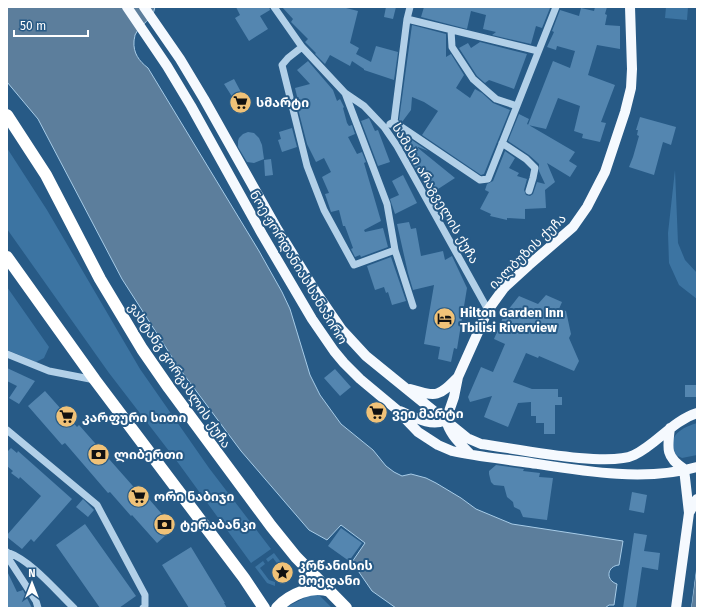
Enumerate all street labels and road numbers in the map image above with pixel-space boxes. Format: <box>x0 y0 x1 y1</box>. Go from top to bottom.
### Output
street label: სამასი არაგველის ქუჩა <box>388 120 482 267</box>
street label: ნოე ჟორდანიას სანაპირო <box>246 188 350 347</box>
street label: იალბუზის ქუჩა <box>486 211 570 293</box>
street label: ვახტანგ გორგასლის ქუჩა <box>124 300 234 451</box>

